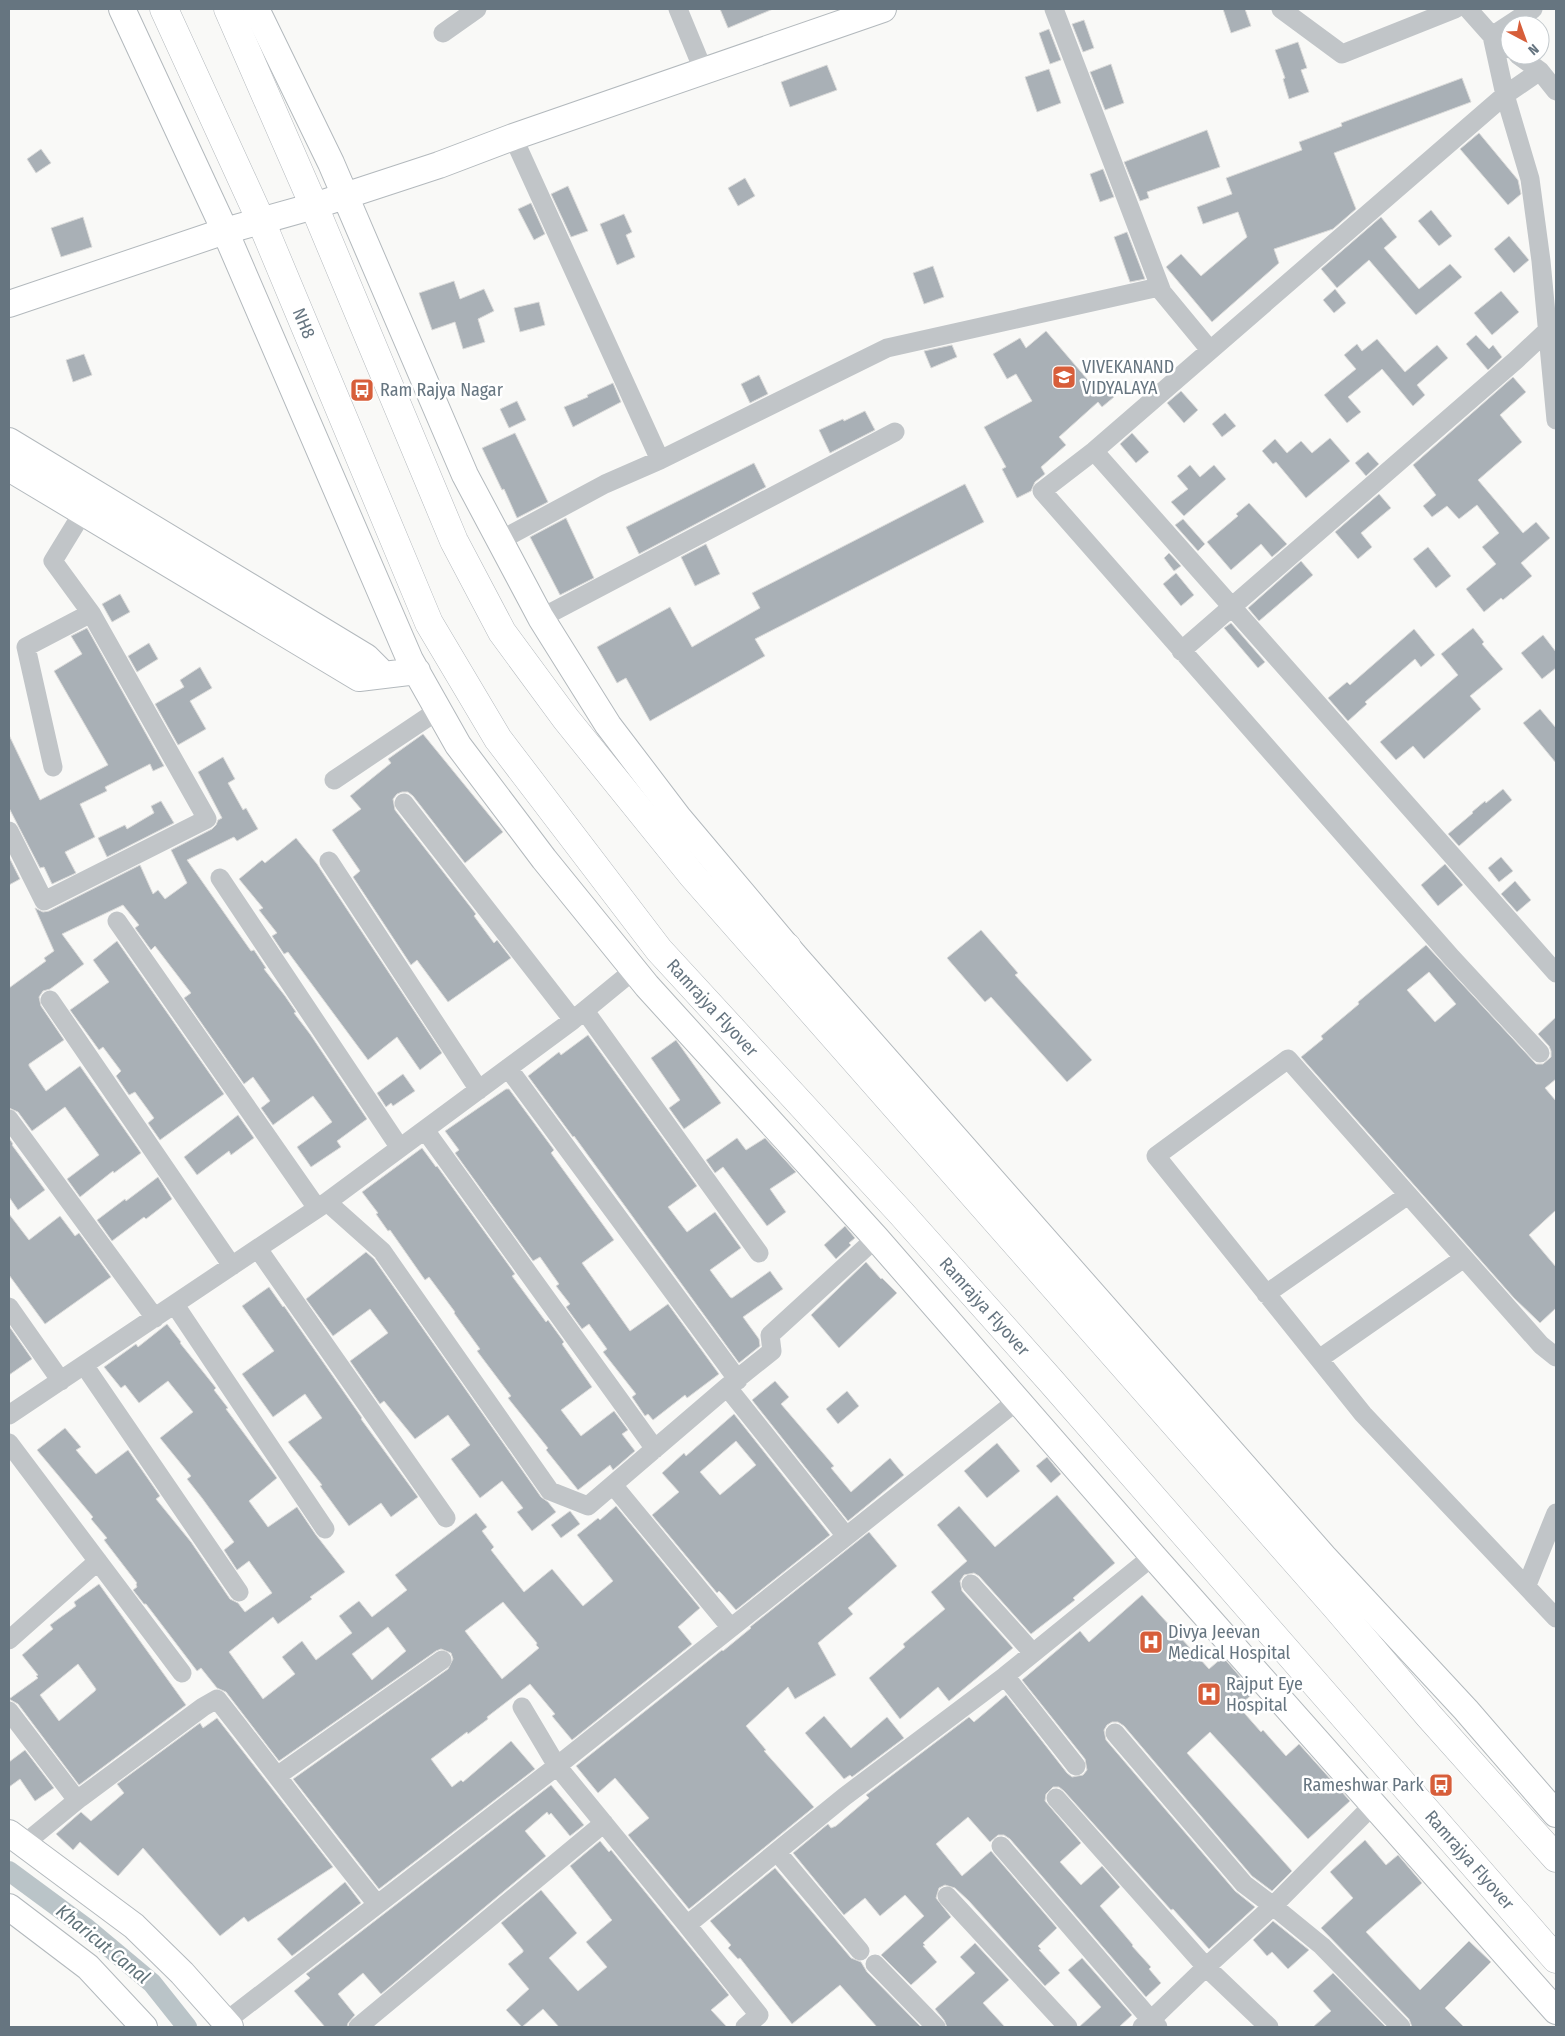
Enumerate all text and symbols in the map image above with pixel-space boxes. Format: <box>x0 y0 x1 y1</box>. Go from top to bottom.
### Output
north arrow <box>1500 15 1550 65</box>
text: N <box>1524 40 1542 59</box>
street label: NH8 <box>288 305 320 342</box>
place label: VIVEKANAND VIDYALAYA <box>1082 356 1174 399</box>
school or university icon: VIVEKANAND VIDYALAYA <box>1051 364 1077 390</box>
bus stop icon: Ram Rajya Nagar <box>349 377 375 403</box>
place label: Ram Rajya Nagar <box>380 379 504 401</box>
street label: Ramrajya Flyover <box>662 955 763 1062</box>
street label: Ramrajya Flyover <box>935 1253 1035 1361</box>
place label: Divya Jeevan Medical Hospital <box>1168 1621 1291 1664</box>
hospital icon: Divya Jeevan Medical Hospital <box>1138 1629 1164 1655</box>
place label: Rajput Eye Hospital <box>1226 1673 1303 1716</box>
hospital icon: Rajput Eye Hospital <box>1196 1681 1222 1707</box>
bus stop icon: Rameshwar Park <box>1428 1772 1454 1798</box>
place label: Rameshwar Park <box>1303 1774 1425 1796</box>
street label: Ramrajya Flyover <box>1420 1806 1519 1915</box>
water label: Kharicut Canal <box>52 1899 154 1989</box>

